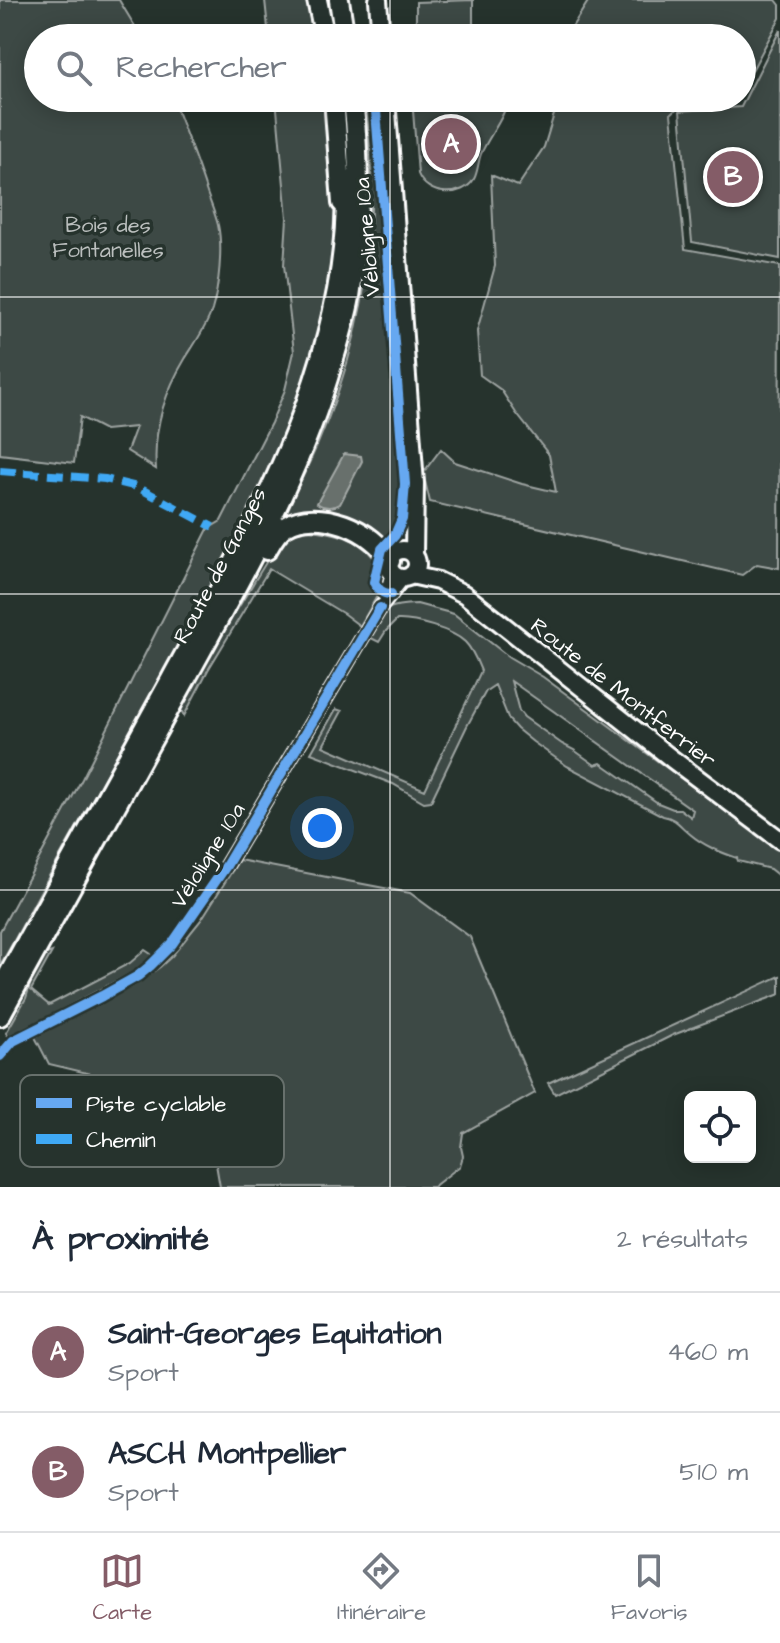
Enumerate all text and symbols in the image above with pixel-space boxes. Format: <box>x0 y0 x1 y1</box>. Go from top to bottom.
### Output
search box <box>24 24 756 112</box>
icon: search <box>52 46 96 90</box>
text: Rechercher <box>116 47 287 89</box>
pin: A <box>425 114 477 174</box>
pin: B <box>707 147 759 207</box>
street label: Véloligne 10a <box>347 176 389 298</box>
park label: Bois des Fontanelles <box>52 210 164 266</box>
street label: Route de Ganges <box>166 482 275 650</box>
street label: Route de Montferrier <box>524 611 722 776</box>
street label: Véloligne 10a <box>164 797 254 915</box>
your location <box>302 808 342 848</box>
legend <box>20 1075 284 1167</box>
text: Piste cyclable <box>86 1089 226 1121</box>
map controls <box>684 1091 756 1163</box>
button: locate <box>684 1091 756 1163</box>
text: Chemin <box>86 1125 156 1156</box>
text: À proximité <box>32 1215 209 1263</box>
text: 2 résultats <box>617 1221 748 1257</box>
text: Saint-Georges Equitation <box>108 1313 442 1355</box>
text: A <box>50 1334 66 1370</box>
text: 460 m <box>667 1334 748 1370</box>
text: Sport <box>108 1355 179 1391</box>
text: ASCH Montpellier <box>108 1433 346 1475</box>
text: B <box>49 1454 67 1490</box>
text: 510 m <box>679 1454 748 1490</box>
text: Sport <box>108 1475 179 1511</box>
tab: Carte <box>92 1549 152 1628</box>
tab: Itinéraire <box>337 1549 426 1628</box>
tab: Favoris <box>611 1549 688 1628</box>

